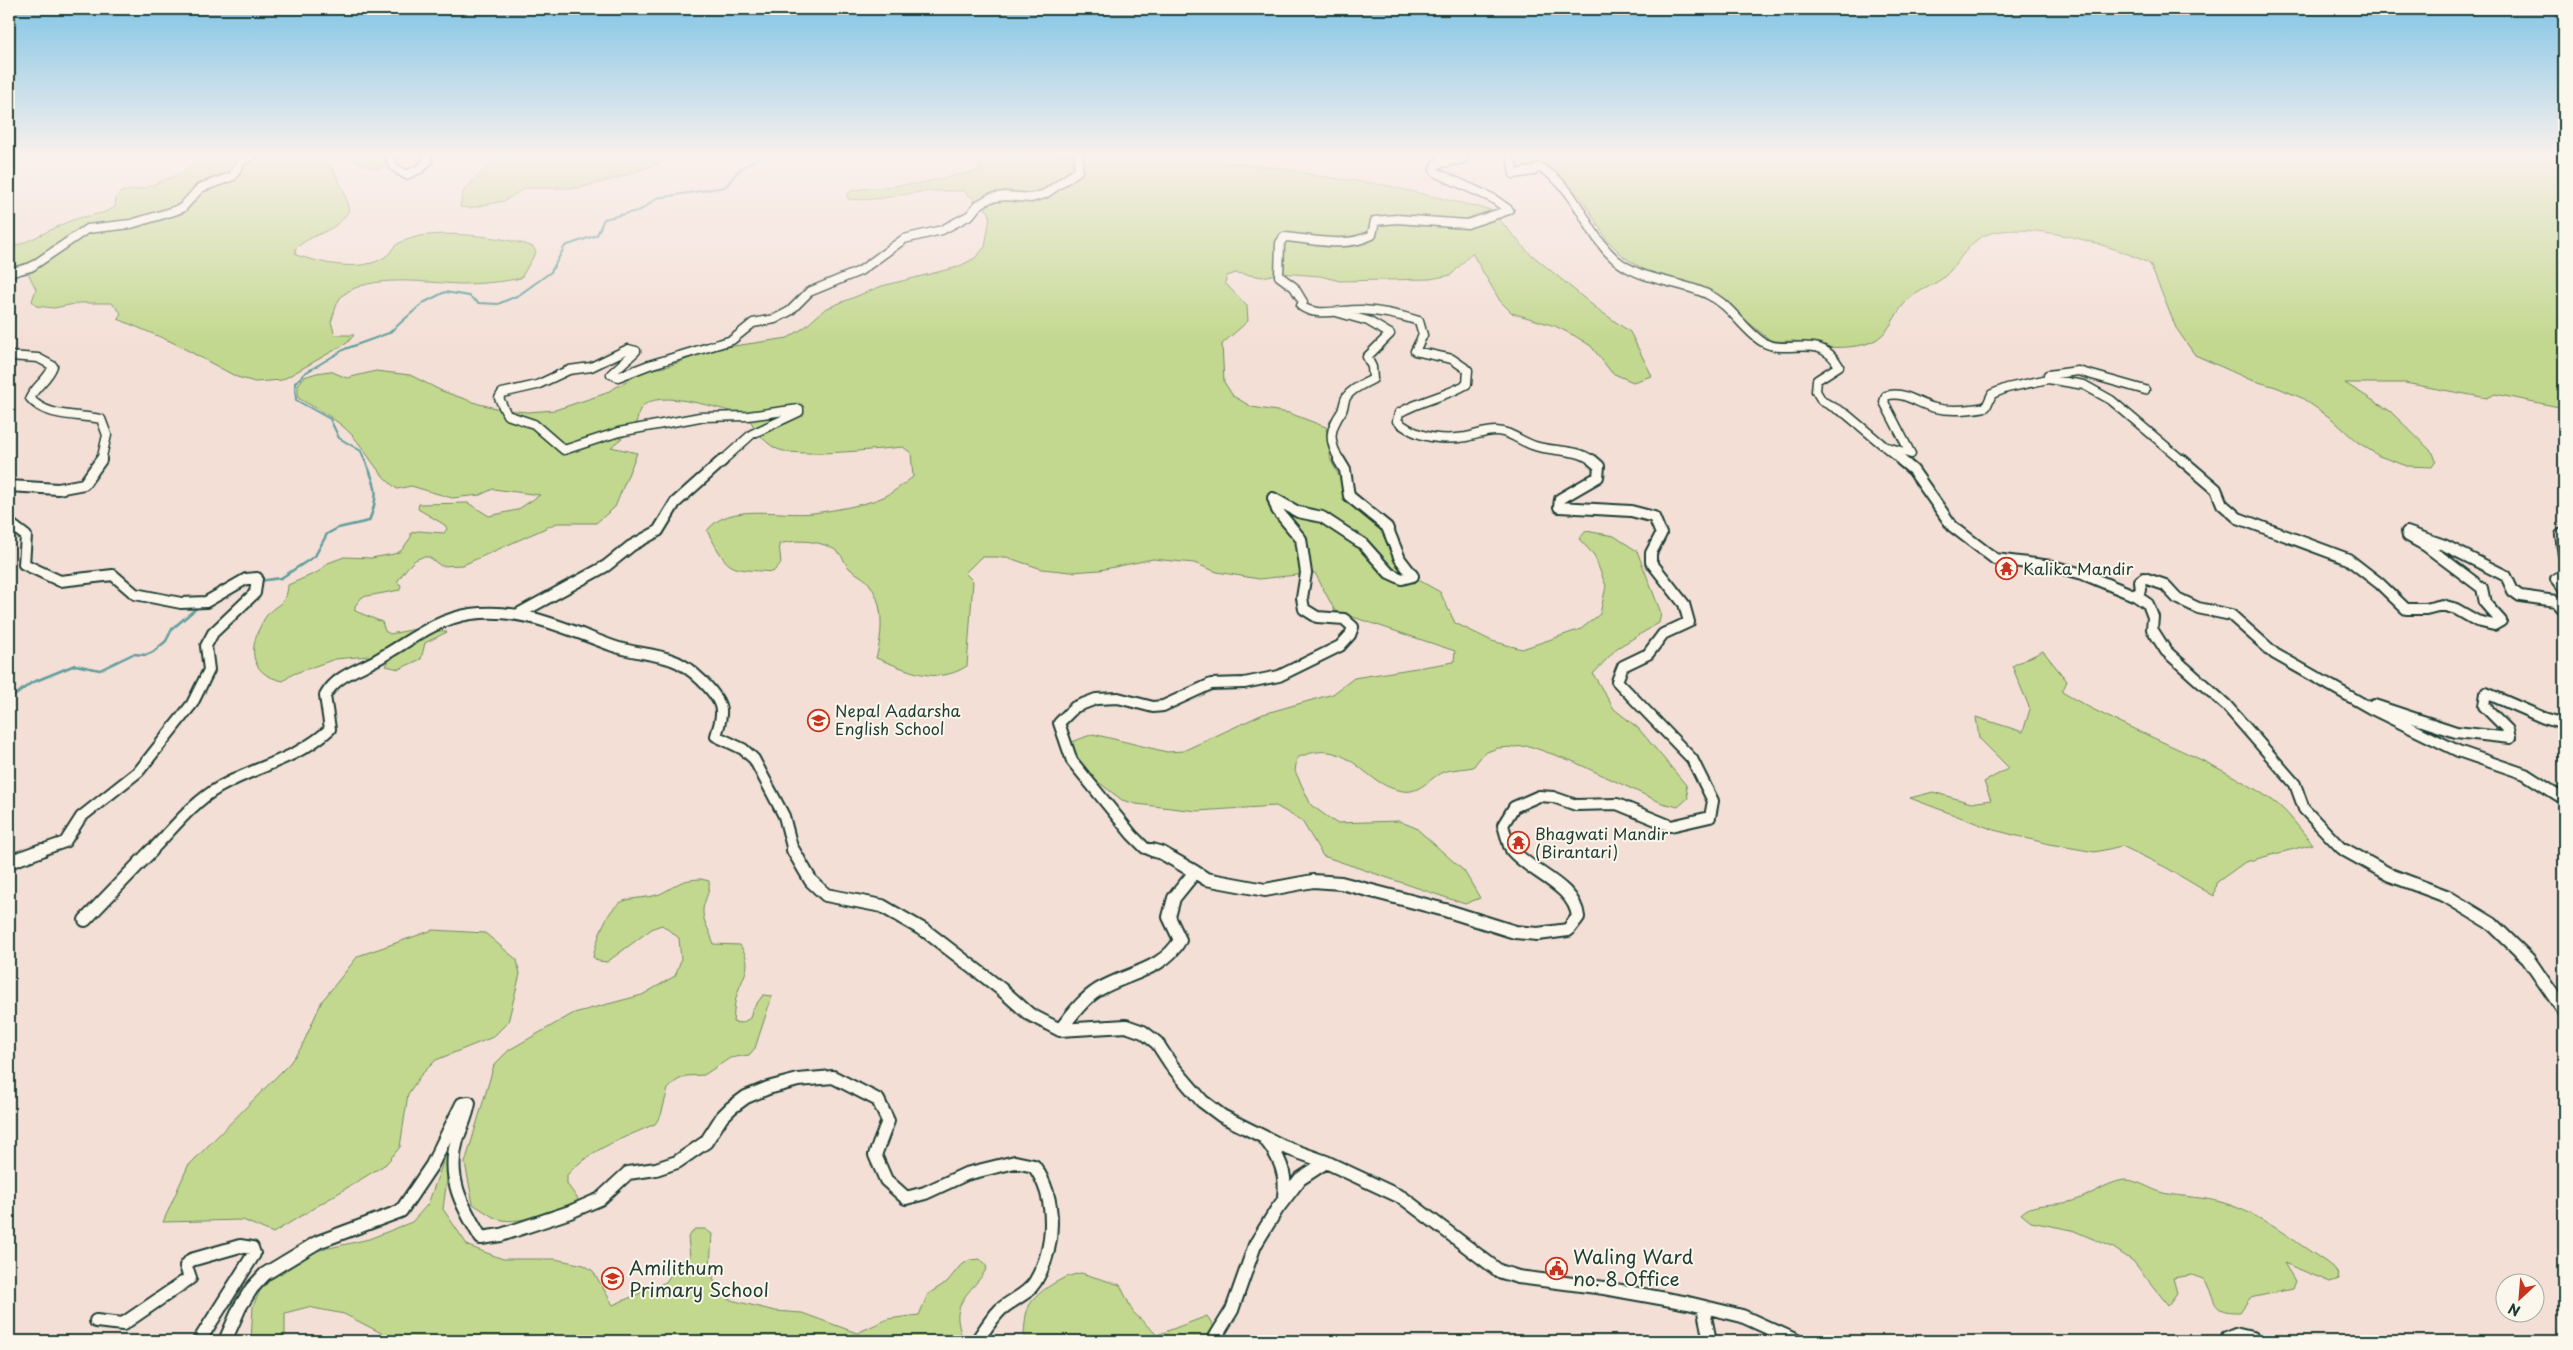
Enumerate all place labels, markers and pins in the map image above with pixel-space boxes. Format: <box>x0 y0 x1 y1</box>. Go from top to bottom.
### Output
place label: Kalika Mandir <box>2023 556 2134 580</box>
temple icon: Kalika Mandir <box>1995 557 2019 581</box>
place label: Nepal Aadarsha English School <box>835 698 960 740</box>
school or university icon: Nepal Aadarsha English School <box>807 708 831 732</box>
place label: Bhagwati Mandir (Birantari) <box>1535 821 1669 863</box>
temple icon: Bhagwati Mandir (Birantari) <box>1507 831 1531 855</box>
place label: Waling Ward no. 8 Office <box>1573 1242 1694 1292</box>
place label: Amilithum Primary School <box>629 1253 769 1303</box>
public building icon: Waling Ward no. 8 Office <box>1545 1256 1569 1280</box>
school or university icon: Amilithum Primary School <box>601 1267 625 1291</box>

